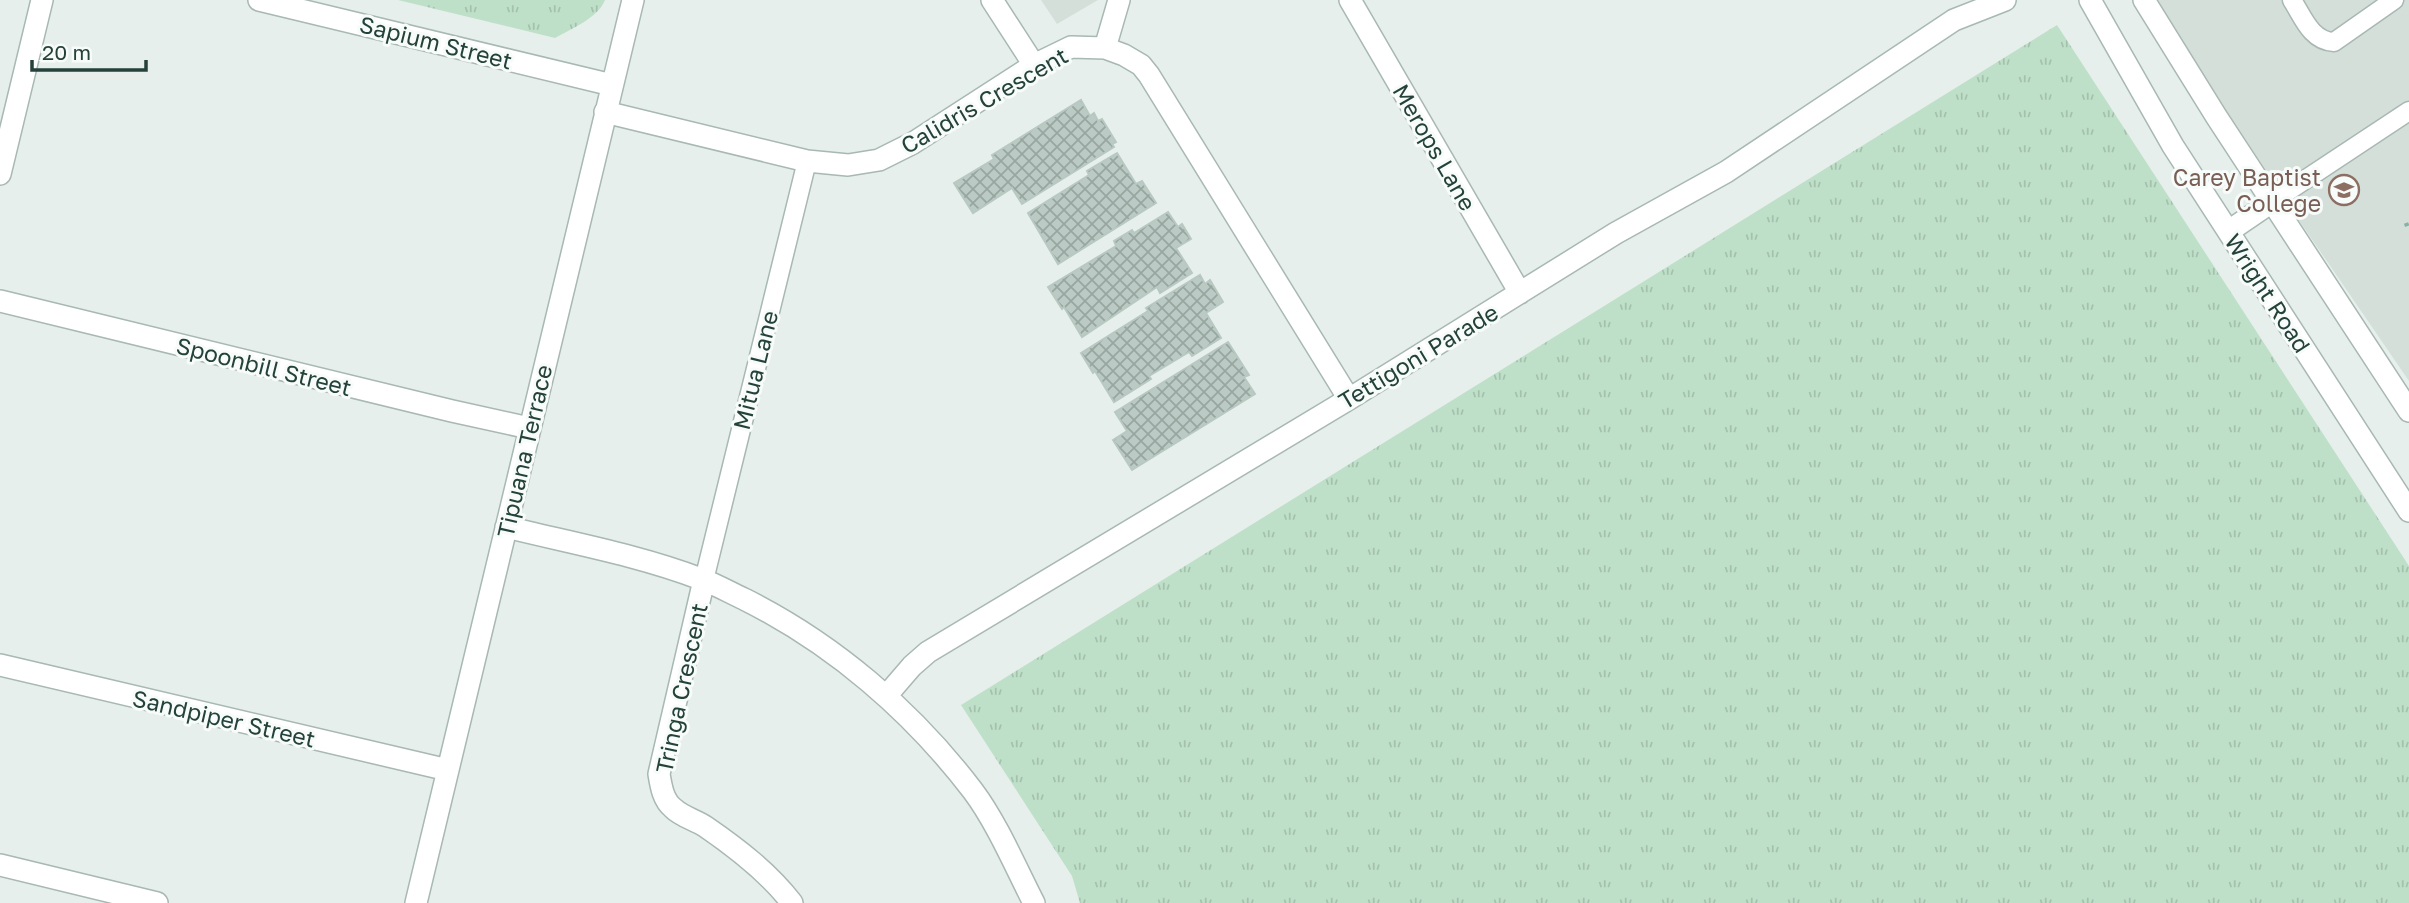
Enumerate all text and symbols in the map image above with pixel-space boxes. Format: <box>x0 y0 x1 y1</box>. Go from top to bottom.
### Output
street label: Sapium Street <box>357 10 515 74</box>
scale bar <box>32 28 145 72</box>
text: 20 m <box>42 39 91 65</box>
street label: Calidris Crescent <box>895 41 1073 159</box>
street label: Merops Lane <box>1387 79 1483 215</box>
place label: Carey Baptist College <box>2173 163 2321 217</box>
school or university icon: Carey Baptist College <box>2327 173 2361 207</box>
street label: Wright Road <box>2219 228 2317 358</box>
street label: Tettigoni Parade <box>1333 297 1503 415</box>
street label: Mitua Lane <box>727 308 783 432</box>
street label: Spoonbill Street <box>174 331 354 401</box>
street label: Tipuana Terrace <box>491 362 557 540</box>
street label: Tringa Crescent <box>649 600 713 776</box>
street label: Sandpiper Street <box>130 683 318 753</box>

